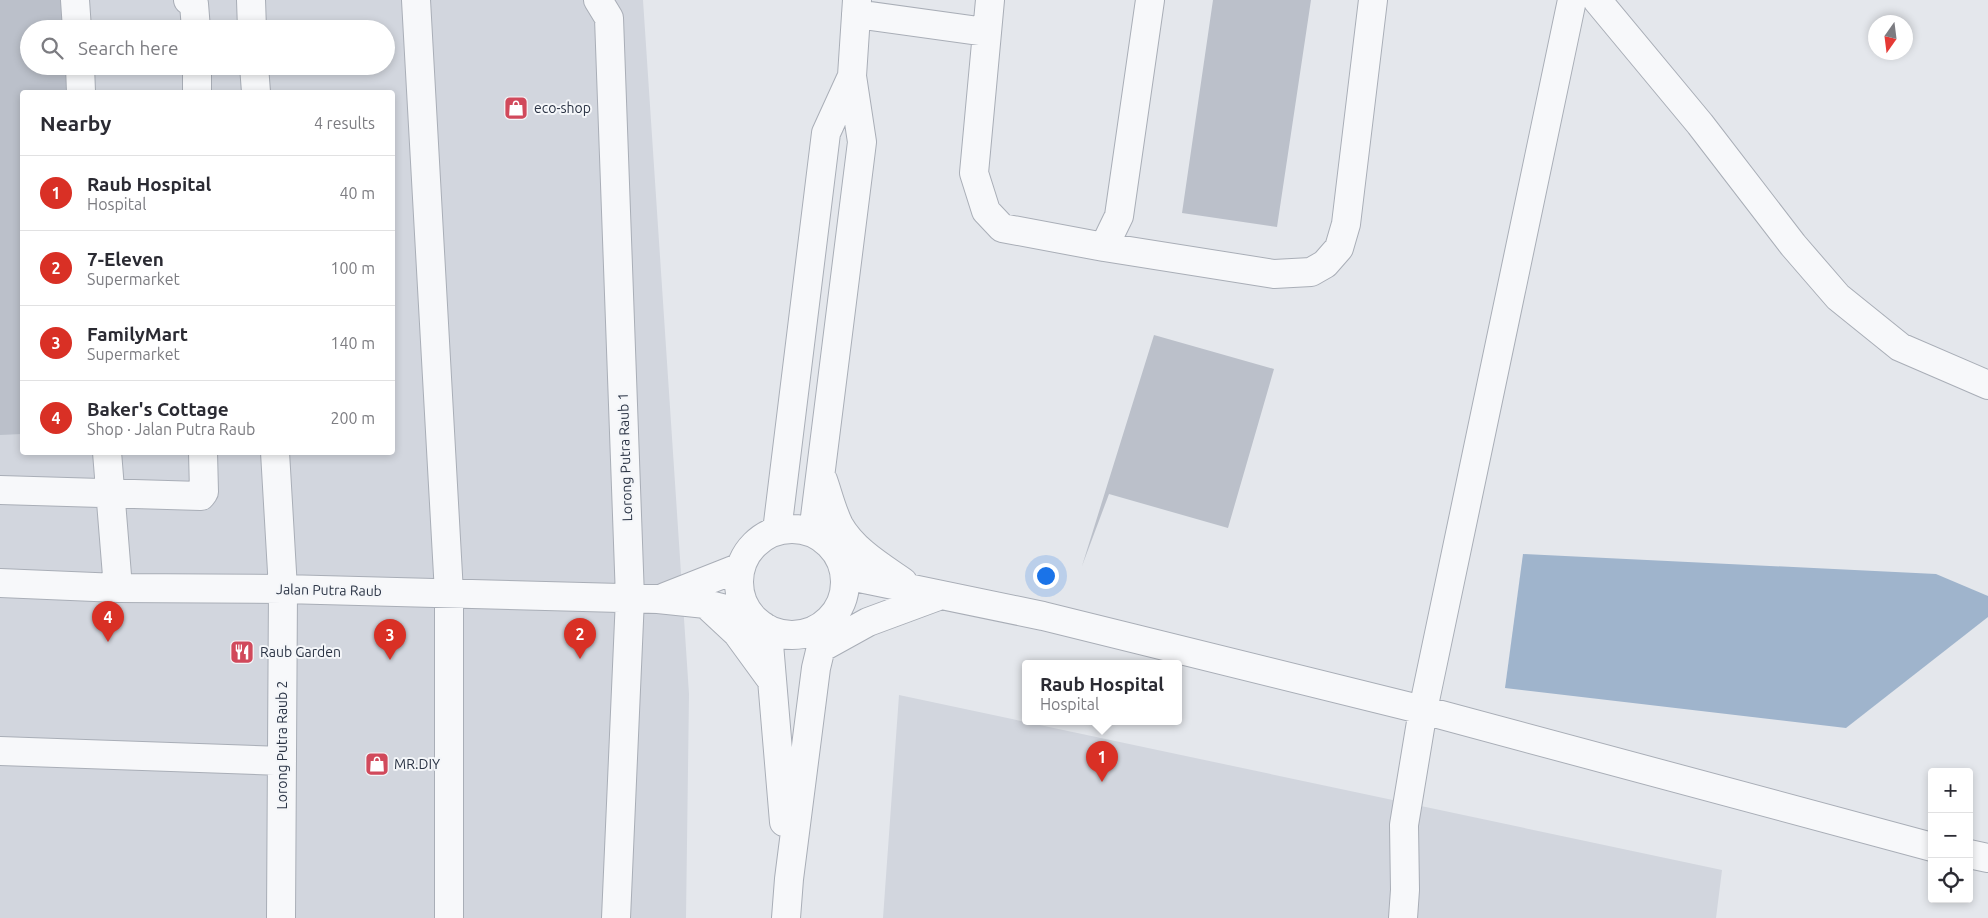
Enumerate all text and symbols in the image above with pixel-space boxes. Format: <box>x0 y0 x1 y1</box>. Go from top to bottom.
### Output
north arrow <box>1868 15 1913 60</box>
search box <box>20 20 395 75</box>
icon: search <box>38 34 66 62</box>
text: Search here <box>78 37 178 59</box>
shop icon: eco-shop <box>503 95 529 121</box>
place label: eco-shop <box>534 100 591 116</box>
text: Nearby <box>40 111 111 135</box>
text: 4 results <box>314 114 375 132</box>
text: Raub Hospital <box>87 173 211 195</box>
text: 1 <box>51 184 61 202</box>
text: 40 m <box>339 184 375 202</box>
text: Hospital <box>87 195 146 213</box>
text: 7-Eleven <box>87 248 164 270</box>
text: 2 <box>51 259 61 277</box>
text: 100 m <box>330 259 375 277</box>
text: Supermarket <box>87 270 180 288</box>
text: FamilyMart <box>87 323 188 345</box>
text: 3 <box>51 334 61 352</box>
text: 140 m <box>330 334 375 352</box>
text: Supermarket <box>87 345 180 363</box>
street label: Lorong Putra Raub 1 <box>615 392 635 522</box>
text: Baker's Cottage <box>87 398 229 420</box>
text: 4 <box>51 409 61 427</box>
text: 200 m <box>330 409 375 427</box>
text: Shop · Jalan Putra Raub <box>87 420 255 438</box>
your location <box>1033 563 1059 589</box>
street label: Jalan Putra Raub <box>276 581 382 599</box>
pin: 4 <box>92 601 124 642</box>
pin: 2 <box>564 618 596 659</box>
pin: 3 <box>374 619 406 660</box>
restaurant icon: Raub Garden <box>229 639 255 665</box>
place label: Raub Garden <box>260 644 341 660</box>
popup <box>1022 660 1182 725</box>
text: Raub Hospital <box>1040 673 1164 695</box>
street label: Lorong Putra Raub 2 <box>274 681 290 809</box>
text: Hospital <box>1040 695 1099 713</box>
pin: 1 <box>1086 741 1118 782</box>
shop icon: MR.DIY <box>364 751 390 777</box>
place label: MR.DIY <box>394 756 440 772</box>
map controls <box>1928 768 1973 903</box>
button: + <box>1928 768 1973 813</box>
button: − <box>1928 813 1973 858</box>
button: locate <box>1928 858 1973 903</box>

